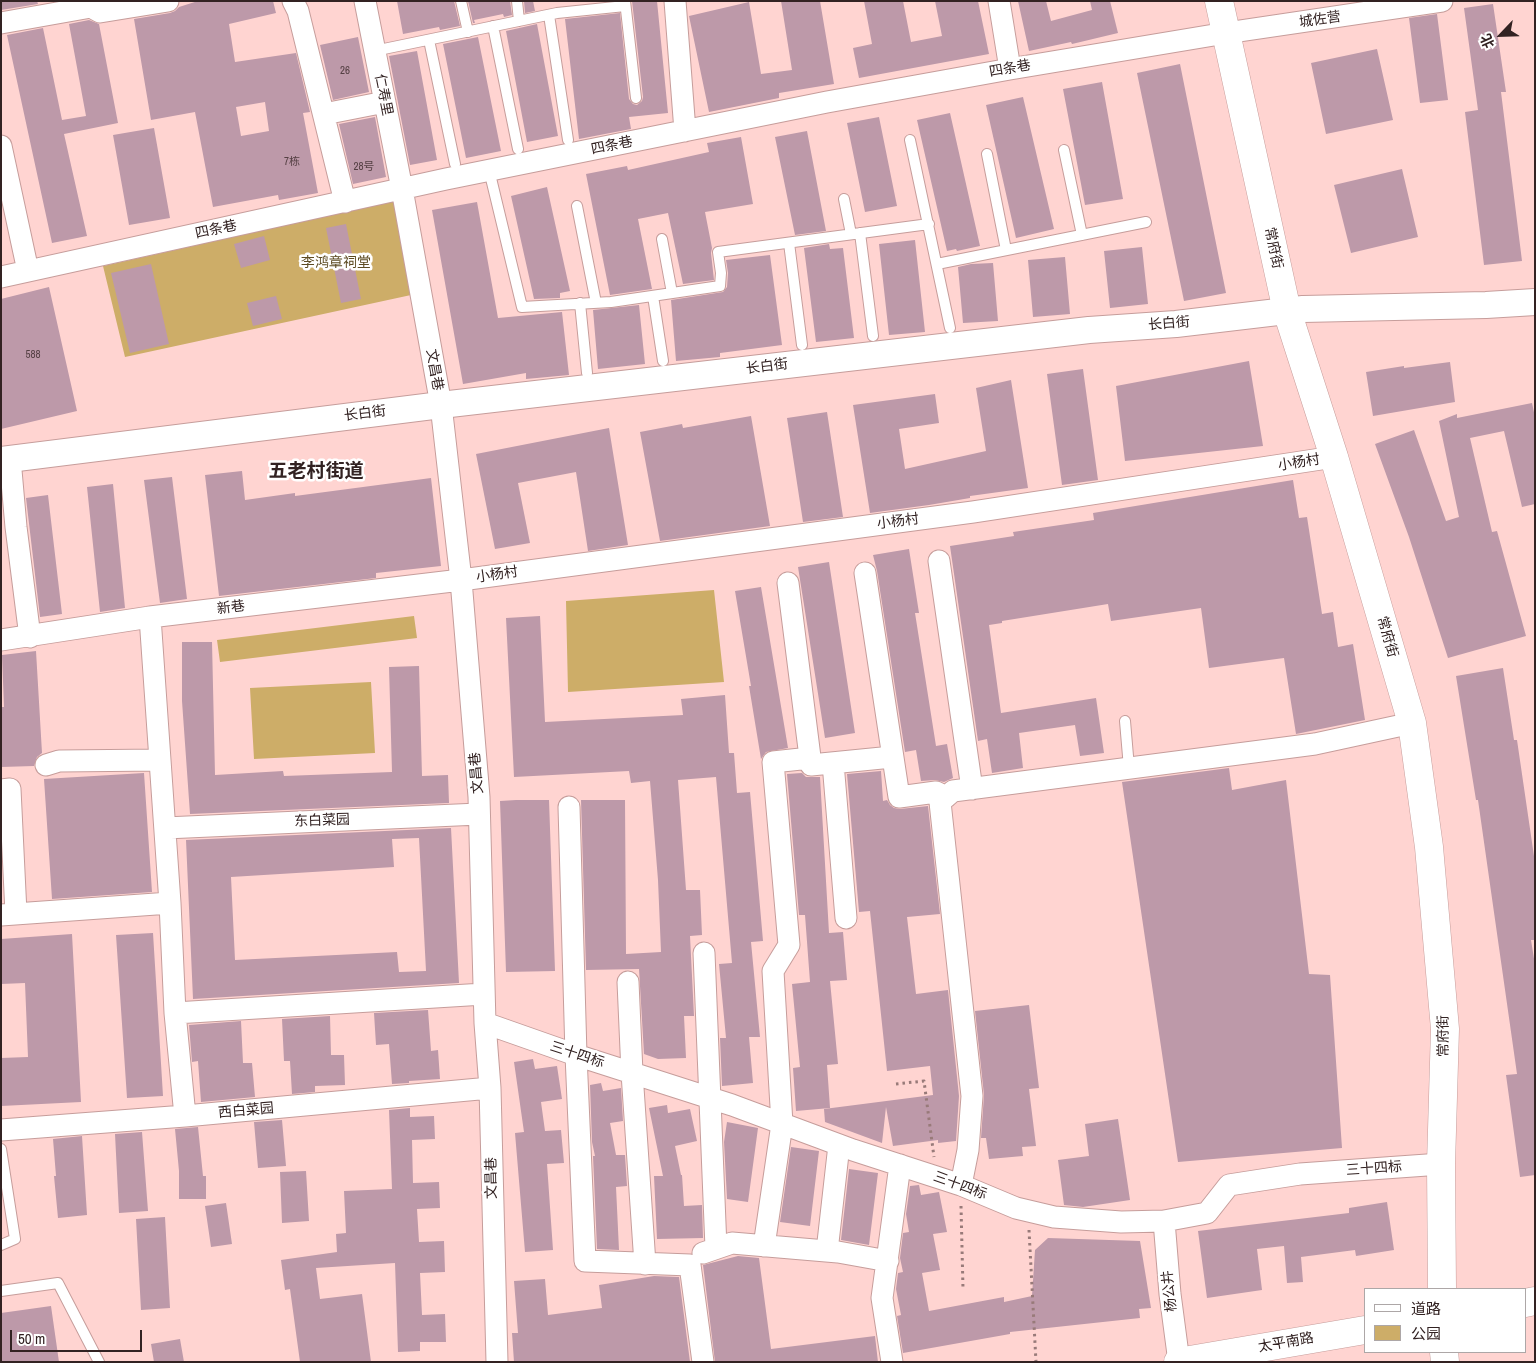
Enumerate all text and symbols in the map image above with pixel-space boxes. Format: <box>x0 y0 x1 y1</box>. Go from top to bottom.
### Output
street label: 城佐营 <box>1298 9 1342 31</box>
north arrow <box>1476 10 1526 60</box>
text: 北 <box>1476 31 1498 51</box>
street label: 四条巷 <box>988 57 1032 81</box>
house number: 26 <box>340 64 350 78</box>
street label: 仁寿里 <box>371 73 395 117</box>
street label: 四条巷 <box>590 134 634 158</box>
house number: 7栋 <box>284 155 300 169</box>
house number: 28号 <box>353 160 375 174</box>
street label: 四条巷 <box>194 217 238 243</box>
street label: 常府街 <box>1260 226 1286 270</box>
park label: 李鸿章祠堂 <box>301 255 371 271</box>
street label: 长白街 <box>1147 314 1191 334</box>
house number: 588 <box>25 348 41 362</box>
street label: 文昌巷 <box>422 348 446 392</box>
street label: 长白街 <box>745 356 789 378</box>
street label: 长白街 <box>343 403 387 425</box>
street label: 小杨村 <box>1277 451 1321 475</box>
district label: 五老村街道 <box>269 461 363 483</box>
street label: 小杨村 <box>876 511 920 533</box>
street label: 小杨村 <box>475 564 519 586</box>
street label: 新巷 <box>216 598 246 618</box>
street label: 常府街 <box>1373 614 1401 660</box>
street label: 文昌巷 <box>467 751 487 795</box>
street label: 东白菜园 <box>294 812 350 830</box>
street label: 常府街 <box>1435 1015 1453 1057</box>
street label: 三十四标 <box>548 1038 606 1072</box>
street label: 西白菜园 <box>217 1100 275 1122</box>
street label: 文昌巷 <box>483 1157 501 1199</box>
street label: 三十四标 <box>1345 1159 1403 1179</box>
street label: 三十四标 <box>931 1169 989 1203</box>
street label: 杨公井 <box>1159 1269 1181 1313</box>
legend <box>1364 1288 1526 1353</box>
text: 道路 <box>1411 1298 1441 1319</box>
scale bar <box>12 1320 145 1352</box>
text: 公园 <box>1411 1323 1441 1344</box>
text: 50 m <box>18 1328 45 1349</box>
street label: 太平南路 <box>1257 1330 1315 1356</box>

